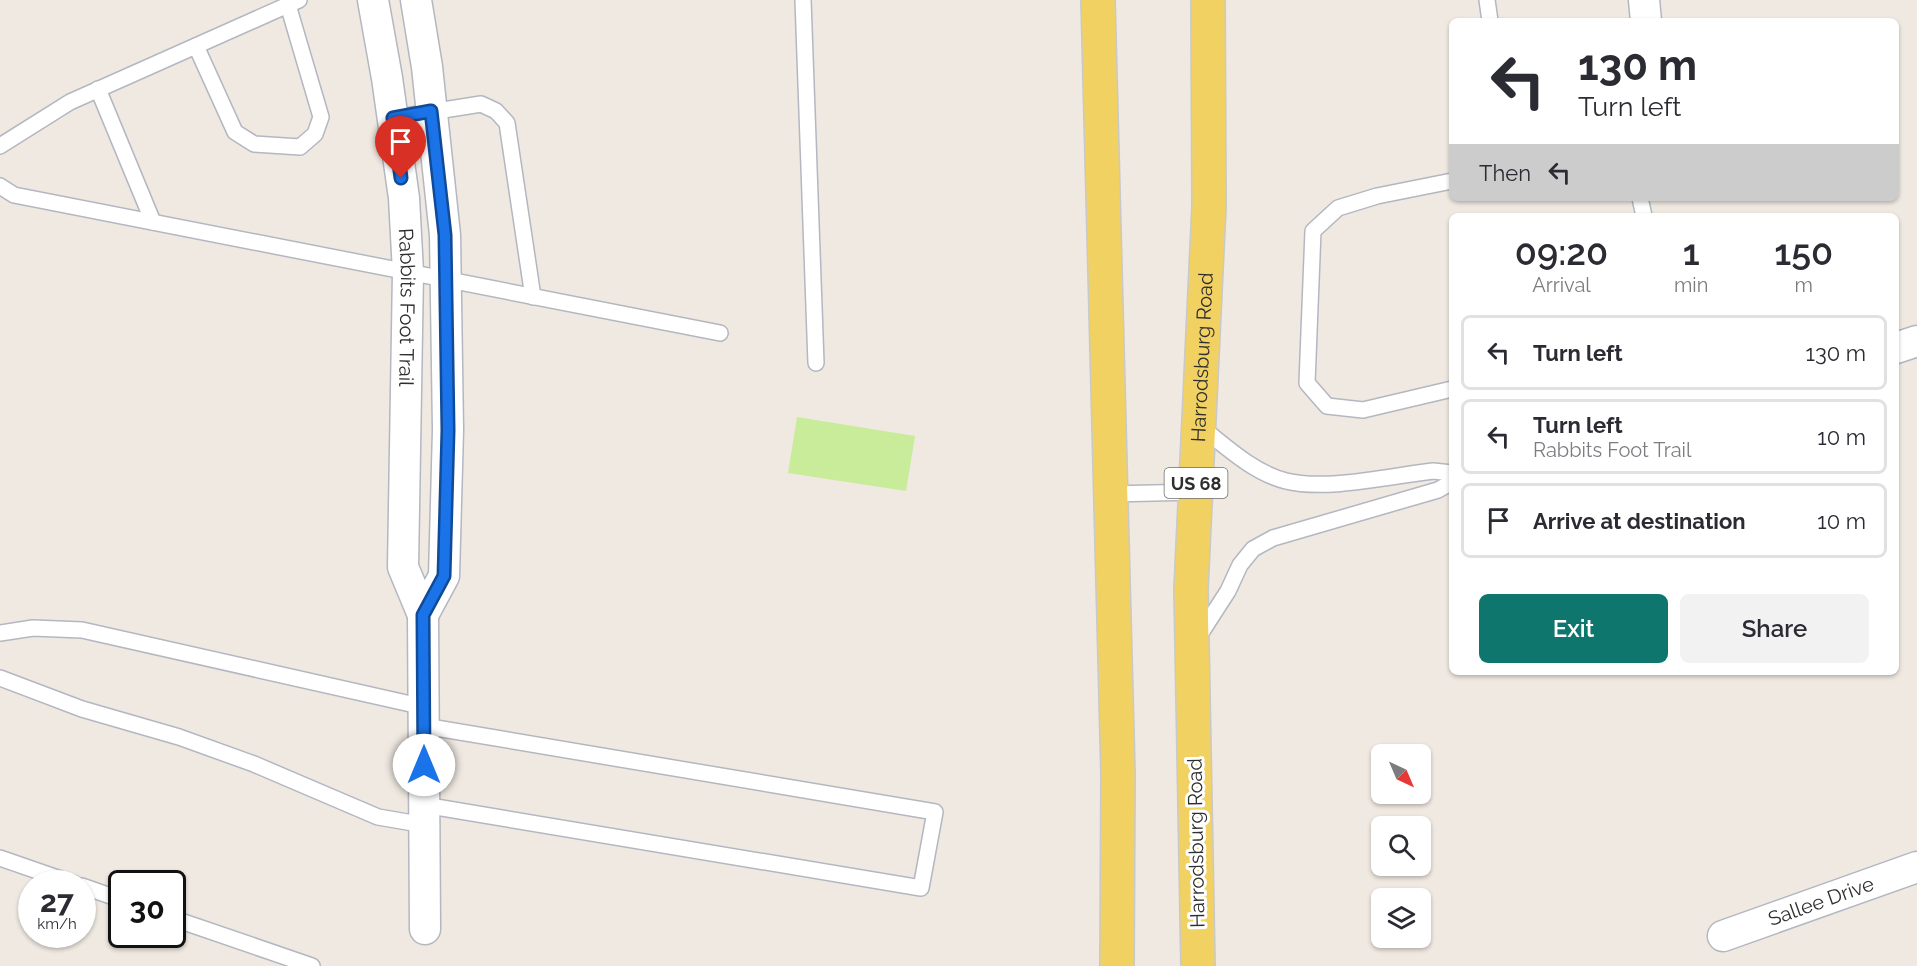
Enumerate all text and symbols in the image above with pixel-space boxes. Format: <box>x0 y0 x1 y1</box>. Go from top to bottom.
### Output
text: 130 m <box>1578 41 1697 90</box>
icon: left <box>1479 42 1557 120</box>
text: Turn left <box>1578 91 1681 122</box>
pin <box>375 116 426 178</box>
icon: arrive <box>384 125 417 158</box>
icon: left <box>1543 156 1576 189</box>
text: Then <box>1479 160 1531 186</box>
street label: Rabbits Foot Trail <box>394 228 420 387</box>
text: 09:20 <box>1515 231 1608 273</box>
text: 1 <box>1683 231 1700 273</box>
text: 150 <box>1774 231 1833 273</box>
street label: Harrodsburg Road <box>1186 272 1218 443</box>
text: Arrival <box>1532 273 1591 297</box>
text: min <box>1674 273 1708 297</box>
text: m <box>1794 273 1813 297</box>
icon: left <box>1482 336 1515 369</box>
text: Turn left <box>1533 340 1623 366</box>
text: 130 m <box>1806 340 1866 366</box>
text: Turn left <box>1533 412 1623 438</box>
icon: left <box>1482 420 1515 453</box>
text: 10 m <box>1817 424 1866 450</box>
text: Rabbits Foot Trail <box>1533 438 1691 462</box>
road number: US 68 <box>1164 468 1228 498</box>
icon: arrive <box>1482 504 1515 537</box>
text: Arrive at destination <box>1533 508 1746 534</box>
text: 10 m <box>1817 508 1866 534</box>
button: Exit <box>1479 594 1668 663</box>
button: Share <box>1680 594 1869 663</box>
position arrow <box>392 733 456 797</box>
north arrow <box>1371 744 1431 804</box>
map controls <box>1371 744 1431 948</box>
street label: Harrodsburg Road <box>1183 758 1209 928</box>
button: search <box>1371 816 1431 876</box>
speed limit sign: 30 <box>108 870 186 948</box>
street label: Sallee Drive <box>1765 871 1877 931</box>
text: 27 <box>40 884 74 919</box>
button: layers <box>1371 888 1431 948</box>
text: km/h <box>37 915 77 933</box>

